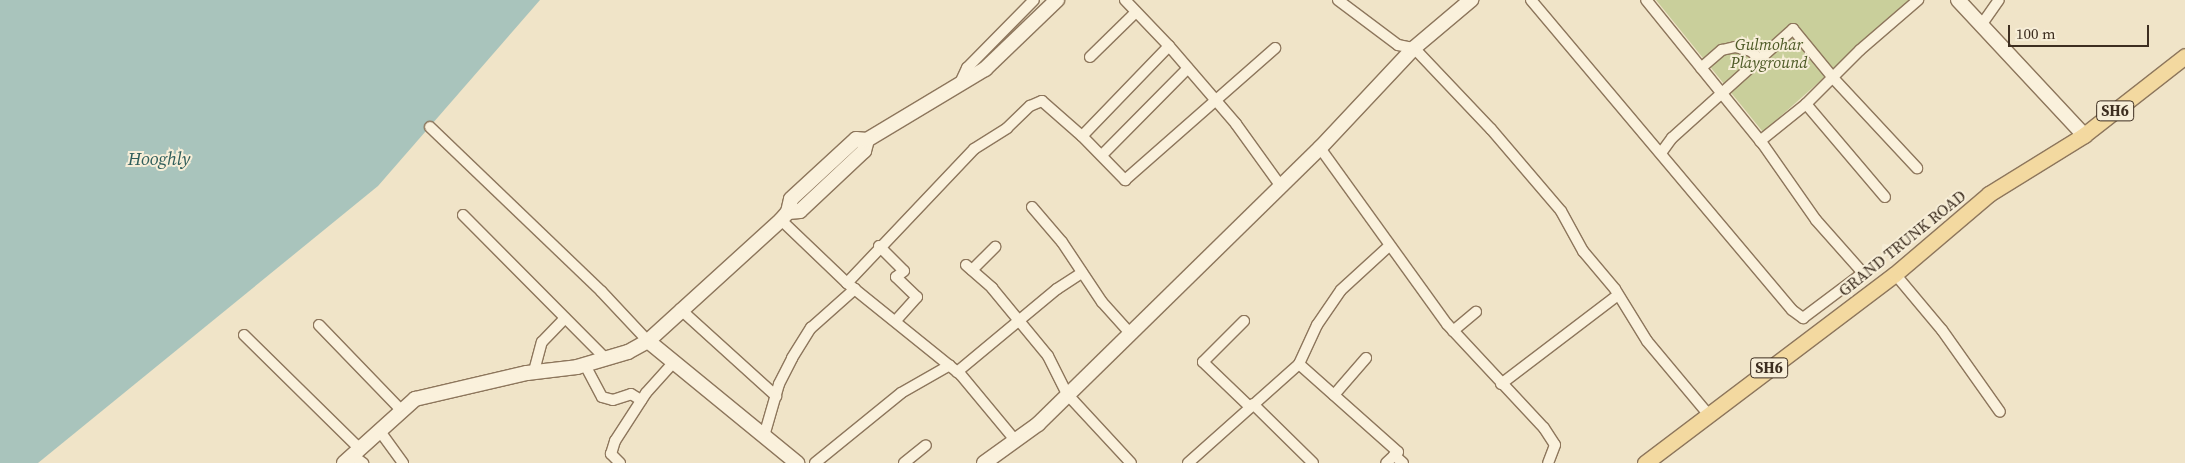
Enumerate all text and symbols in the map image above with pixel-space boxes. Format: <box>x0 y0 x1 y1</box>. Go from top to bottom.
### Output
scale bar <box>2010 15 2151 47</box>
text: 100 m <box>2016 23 2056 44</box>
park label: Gulmohar Playground <box>1730 34 1808 72</box>
road number: SH6 <box>2095 98 2135 124</box>
water label: Hooghly <box>128 148 190 170</box>
street label: GRAND TRUNK ROAD <box>1835 186 1969 300</box>
road number: SH6 <box>1749 356 1789 380</box>

